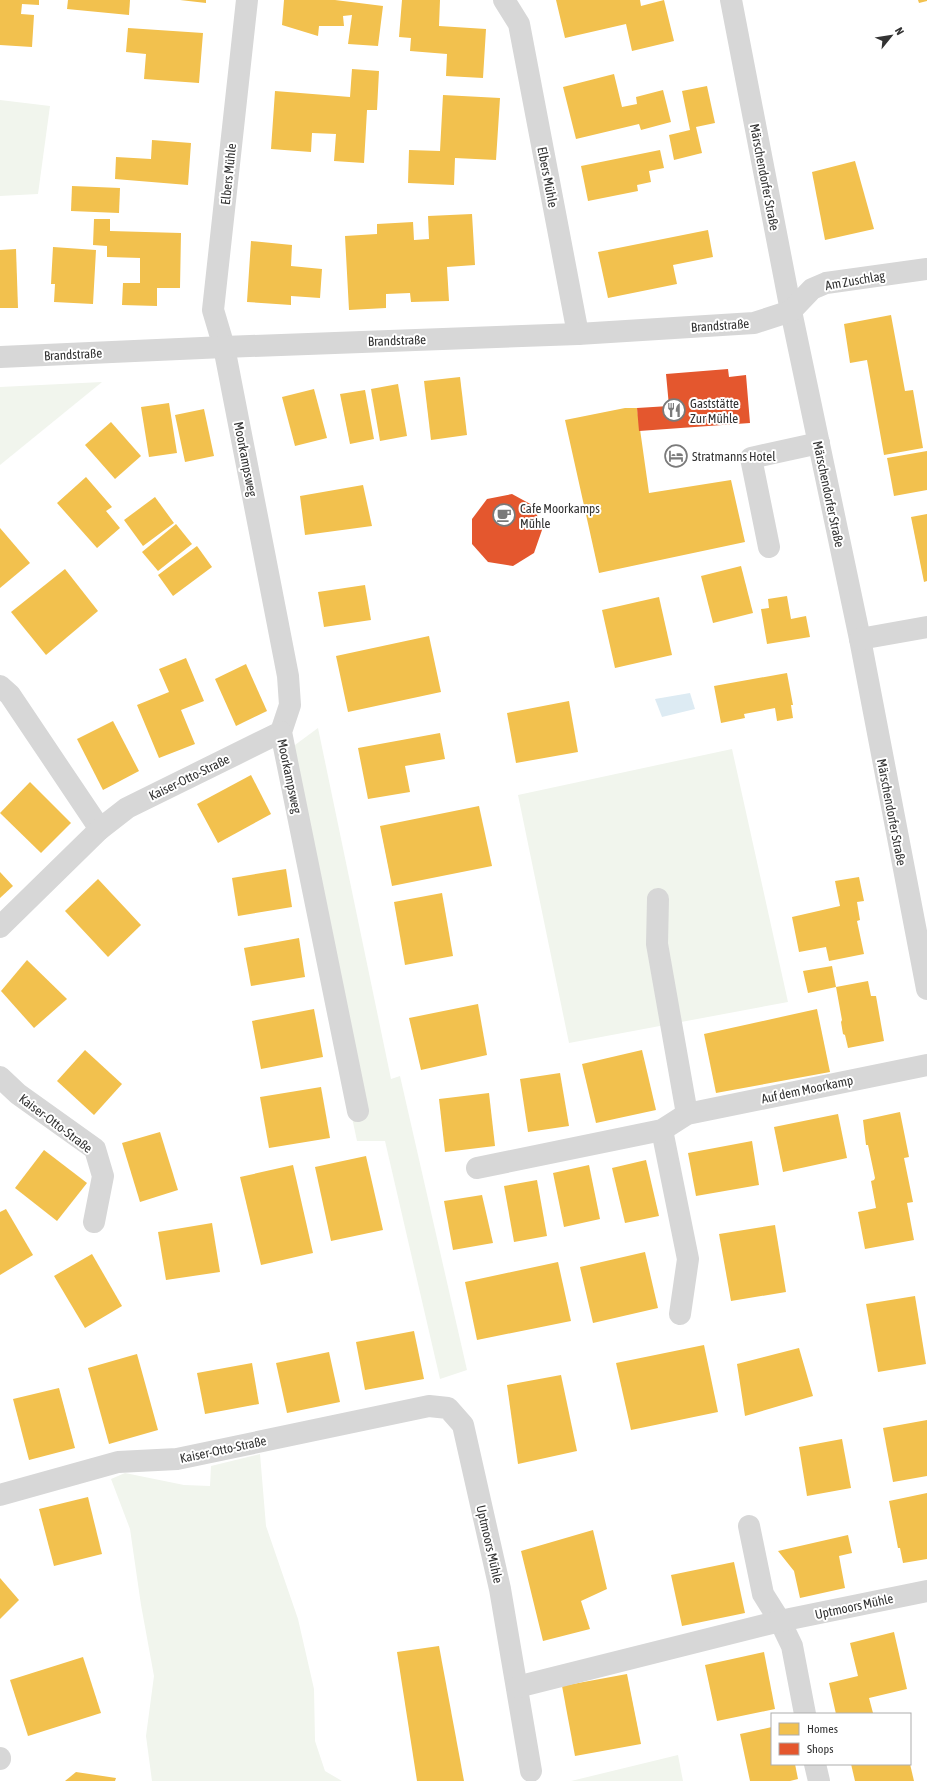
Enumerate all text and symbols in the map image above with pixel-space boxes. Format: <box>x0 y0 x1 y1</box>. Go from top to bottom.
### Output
north arrow <box>871 16 911 56</box>
text: N <box>893 25 906 37</box>
street label: Märschendorfer Straße <box>747 122 782 232</box>
street label: Elbers Mühle <box>218 142 239 206</box>
street label: Elbers Mühle <box>534 145 561 209</box>
street label: Am Zuschlag <box>824 268 887 293</box>
street label: Brandstraße <box>690 316 750 335</box>
street label: Brandstraße <box>368 332 426 349</box>
street label: Brandstraße <box>44 345 103 364</box>
place label: Gaststätte Zur Mühle <box>690 396 739 426</box>
restaurant icon: Gaststätte Zur Mühle <box>661 397 687 423</box>
street label: Moorkampsweg <box>231 420 260 498</box>
street label: Märschendorfer Straße <box>810 440 847 549</box>
hotel icon: Stratmanns Hotel <box>663 443 689 469</box>
place label: Stratmanns Hotel <box>692 449 776 464</box>
place label: Cafe Moorkamps Mühle <box>520 501 600 531</box>
cafe icon: Cafe Moorkamps Mühle <box>491 502 517 528</box>
street label: Moorkampsweg <box>274 737 305 815</box>
street label: Kaiser-Otto-Straße <box>146 751 232 803</box>
street label: Märschendorfer Straße <box>874 757 909 867</box>
street label: Auf dem Moorkamp <box>760 1072 854 1107</box>
street label: Kaiser-Otto-Straße <box>16 1091 95 1156</box>
street label: Kaiser-Otto-Straße <box>179 1433 268 1466</box>
street label: Uptmoors Mühle <box>473 1504 506 1585</box>
street label: Uptmoors Mühle <box>813 1591 895 1622</box>
legend <box>771 1713 911 1765</box>
text: Homes <box>807 1722 838 1736</box>
text: Shops <box>807 1742 833 1756</box>

